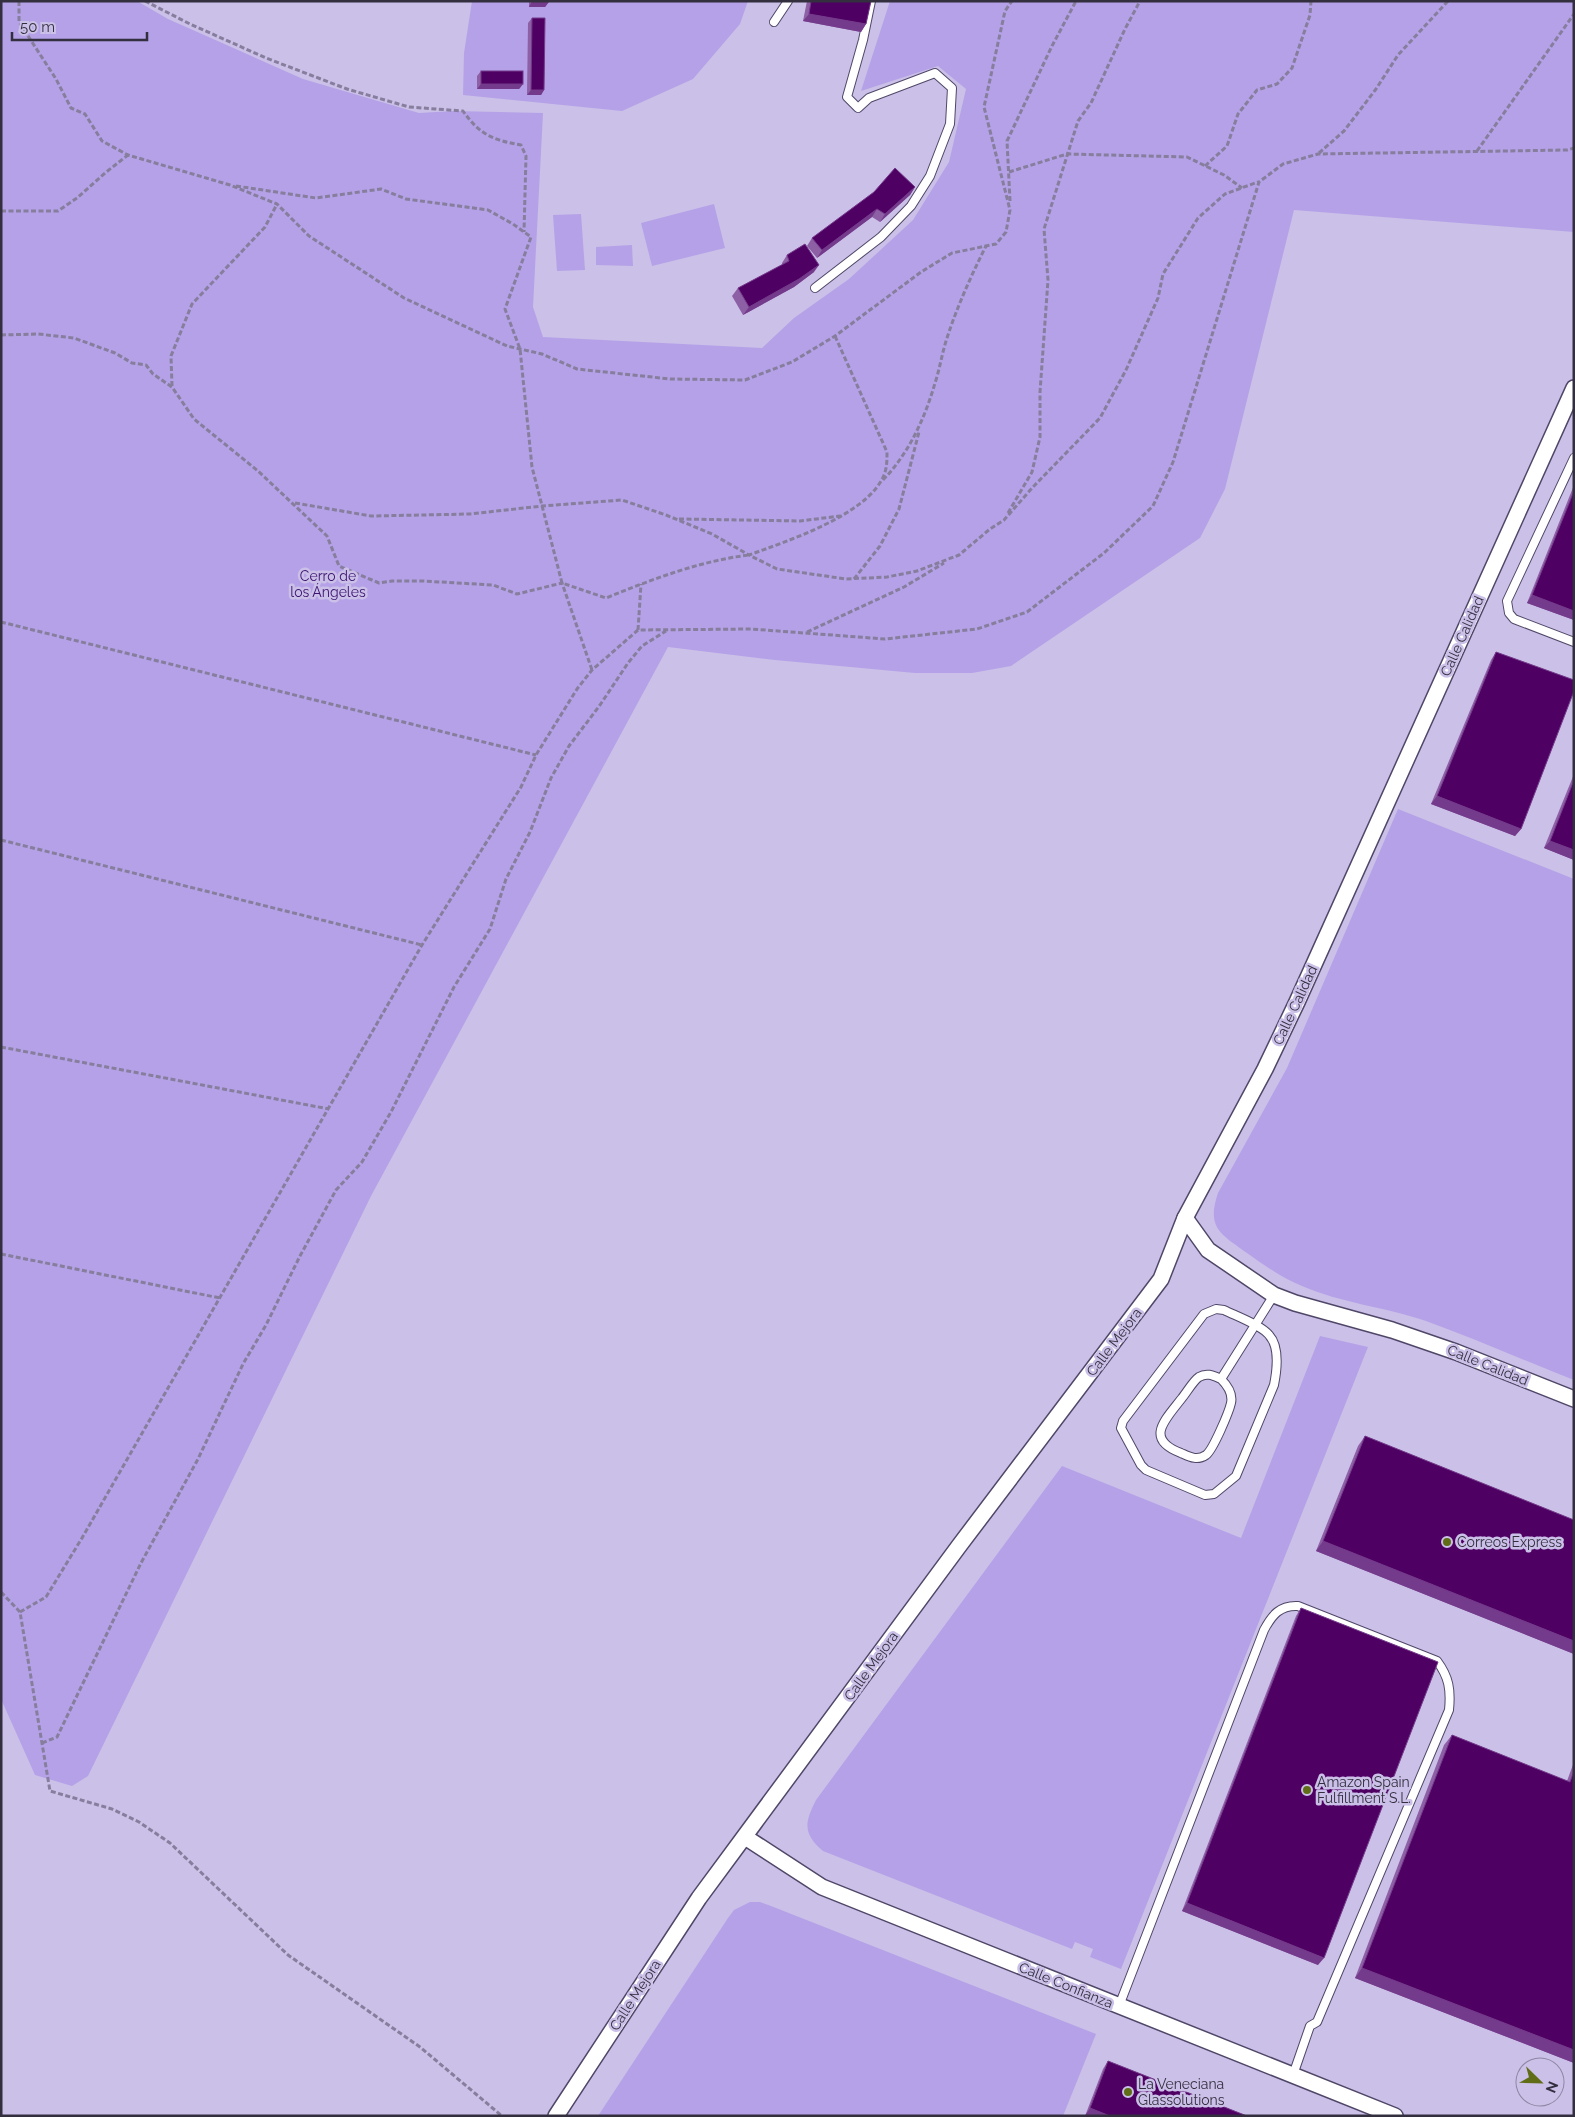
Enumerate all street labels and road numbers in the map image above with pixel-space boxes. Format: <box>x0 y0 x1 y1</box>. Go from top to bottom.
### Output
street label: Calle Calidad <box>1437 594 1487 678</box>
street label: Calle Calidad <box>1270 963 1320 1047</box>
street label: Calle Mejora <box>1083 1305 1145 1379</box>
street label: Calle Calidad <box>1445 1342 1531 1388</box>
street label: Calle Mejora <box>841 1629 901 1703</box>
street label: Calle Mejora <box>606 1957 664 2033</box>
street label: Calle Confianza <box>1017 1959 1115 2011</box>

